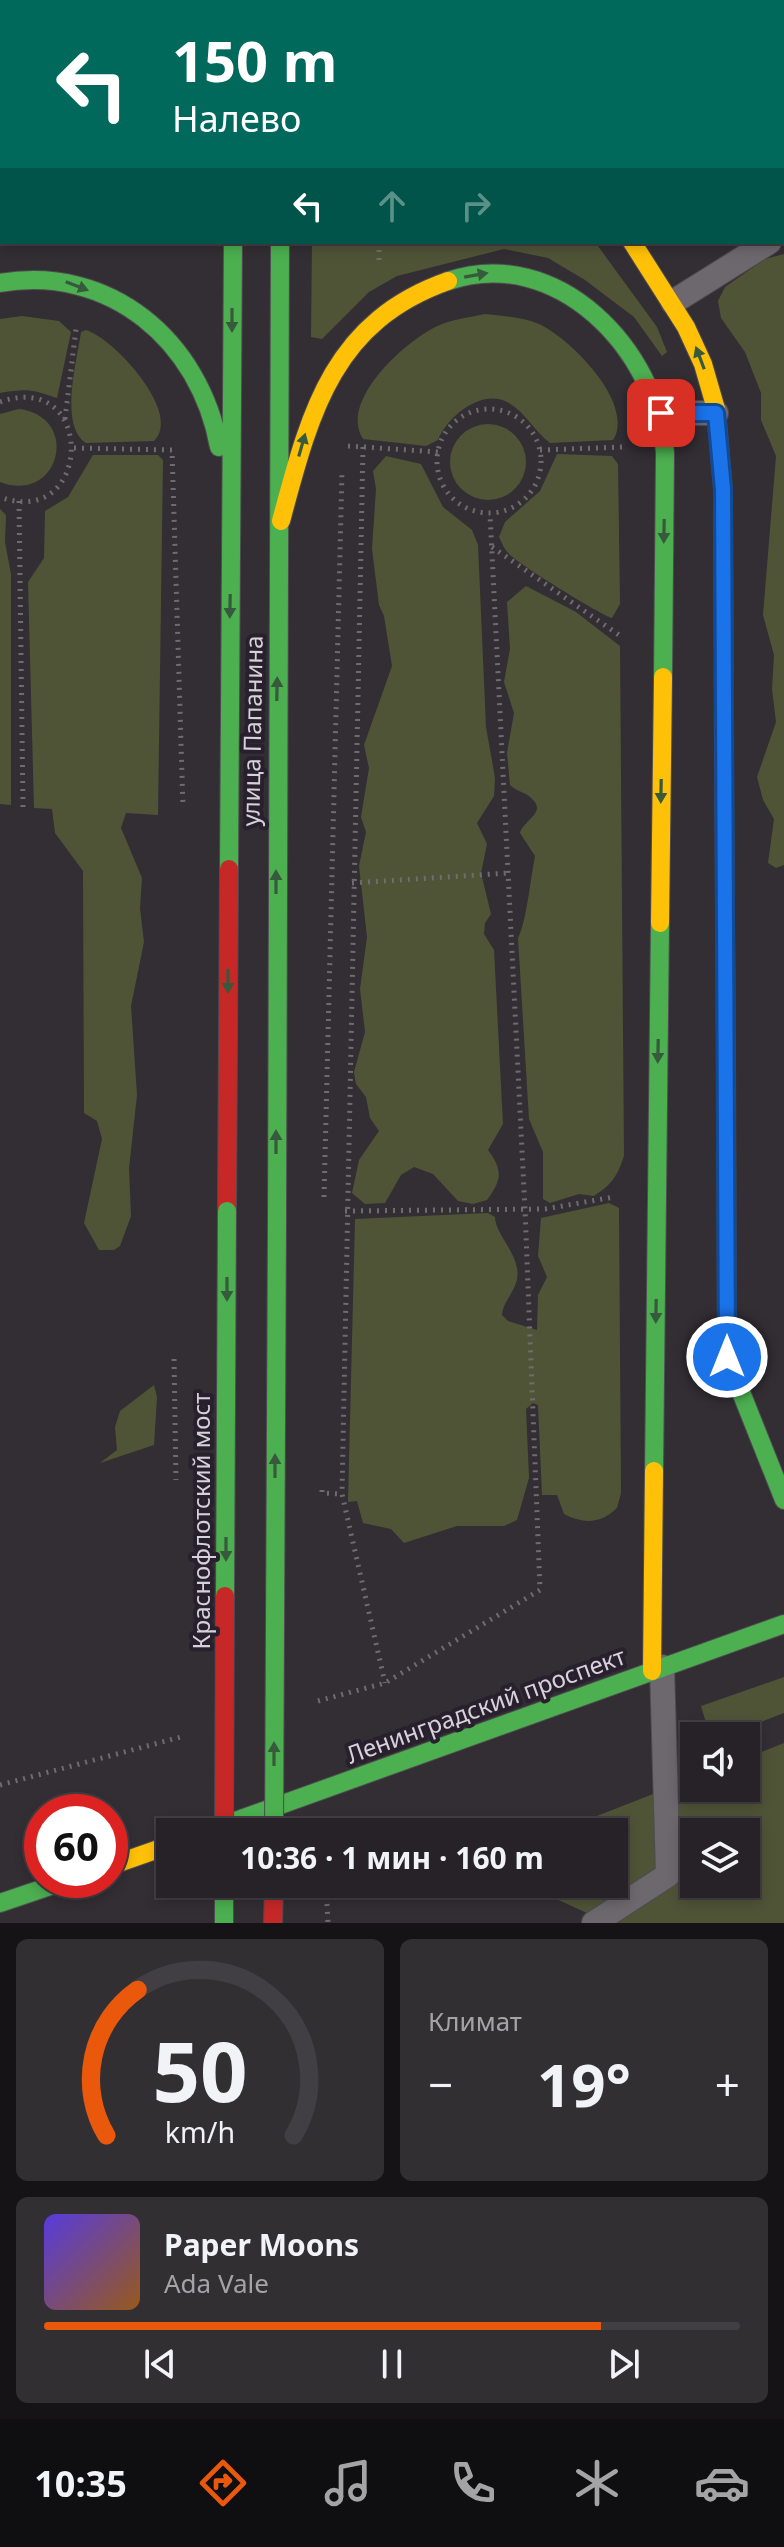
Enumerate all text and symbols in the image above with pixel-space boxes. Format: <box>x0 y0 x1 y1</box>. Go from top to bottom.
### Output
text: 150 m <box>172 22 337 98</box>
icon: left <box>40 32 144 136</box>
text: Налево <box>172 94 301 143</box>
icon: left <box>286 184 330 228</box>
icon: ahead <box>370 184 414 228</box>
icon: right <box>454 184 498 228</box>
one-way arrow <box>464 269 489 281</box>
one-way arrow <box>65 280 89 293</box>
one-way arrow <box>226 308 238 333</box>
one-way arrow <box>693 345 706 369</box>
pin <box>627 379 695 447</box>
icon: arrive <box>639 391 683 435</box>
one-way arrow <box>296 433 309 457</box>
one-way arrow <box>658 519 670 544</box>
one-way arrow <box>224 594 236 619</box>
street label: улица Папанина <box>233 635 270 827</box>
one-way arrow <box>271 676 284 701</box>
one-way arrow <box>655 779 667 804</box>
one-way arrow <box>270 869 282 894</box>
one-way arrow <box>222 969 234 994</box>
one-way arrow <box>652 1039 664 1064</box>
one-way arrow <box>270 1129 282 1154</box>
one-way arrow <box>221 1277 233 1302</box>
one-way arrow <box>650 1299 662 1324</box>
position arrow <box>685 1315 769 1399</box>
street label: Краснофлотский мост <box>184 1393 217 1649</box>
one-way arrow <box>269 1453 282 1478</box>
one-way arrow <box>220 1537 232 1562</box>
street label: Ленинградский проспект <box>341 1639 630 1771</box>
map controls <box>680 1722 760 1898</box>
button: sound <box>680 1722 760 1802</box>
one-way arrow <box>268 1741 280 1766</box>
speed limit sign: 60 <box>24 1794 128 1898</box>
button: layers <box>680 1818 760 1898</box>
text: 10:36 · 1 мин · 160 m <box>240 1837 544 1878</box>
text: Климат <box>428 2003 522 2039</box>
text: 50 <box>152 2013 248 2126</box>
text: 19° <box>537 2043 631 2125</box>
text: − <box>428 2054 453 2114</box>
text: + <box>715 2054 740 2114</box>
text: km/h <box>165 2112 235 2151</box>
text: Paper Moons <box>164 2224 359 2265</box>
text: Ada Vale <box>164 2265 269 2301</box>
icon: previous <box>138 2342 182 2386</box>
icon: pause <box>370 2342 414 2386</box>
icon: next <box>602 2342 646 2386</box>
icon: directions <box>195 2455 251 2511</box>
icon: music <box>320 2455 376 2511</box>
icon: phone <box>445 2455 501 2511</box>
icon: climate <box>569 2455 625 2511</box>
icon: car <box>694 2455 750 2511</box>
text: 10:35 <box>34 2459 127 2508</box>

